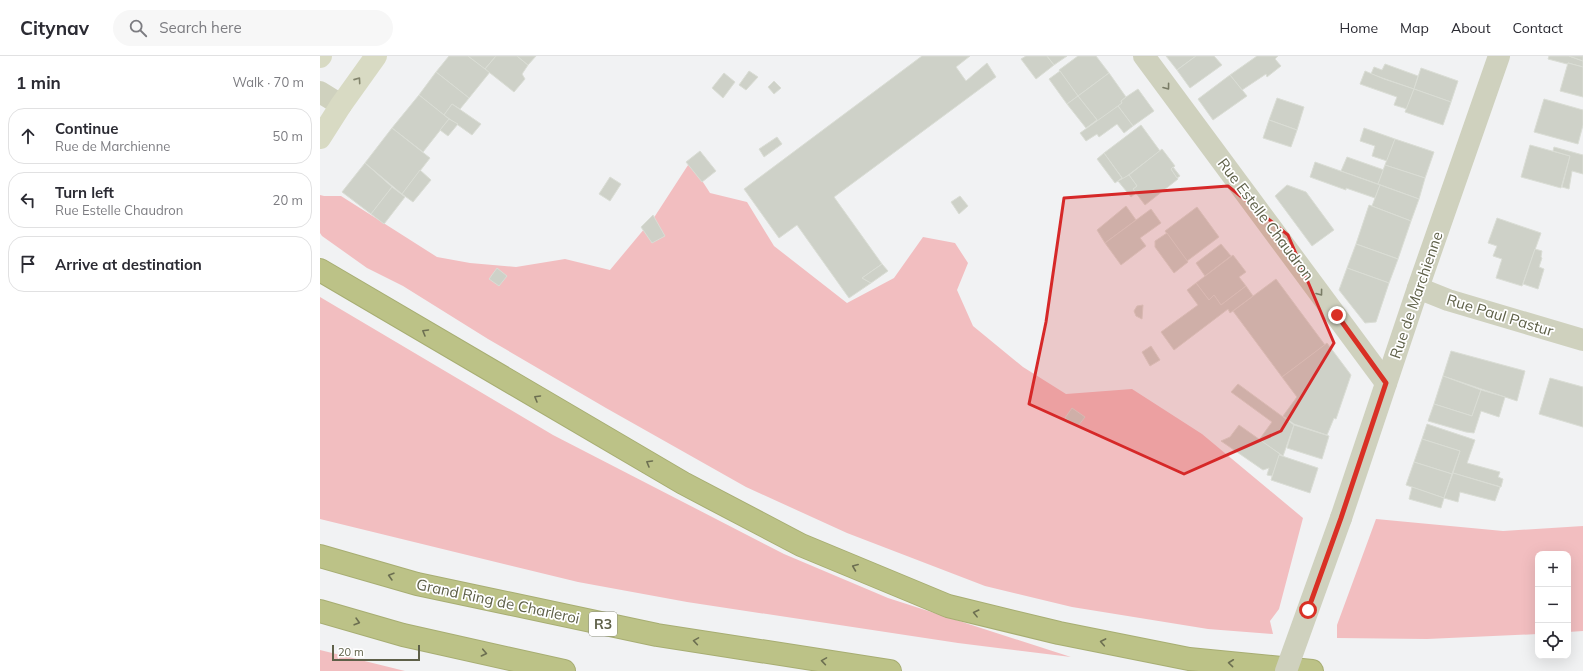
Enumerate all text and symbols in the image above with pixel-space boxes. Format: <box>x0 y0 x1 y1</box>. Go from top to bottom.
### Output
search box <box>113 10 393 46</box>
text: Citynav <box>20 16 89 40</box>
icon: search <box>127 17 149 39</box>
text: Search here <box>159 18 242 37</box>
text: Home <box>1339 19 1378 37</box>
text: Map <box>1400 19 1429 37</box>
text: About <box>1451 19 1491 37</box>
text: Contact <box>1513 19 1563 37</box>
text: 1 min <box>16 72 61 93</box>
text: Walk · 70 m <box>233 74 304 90</box>
one-way arrow <box>353 78 360 85</box>
one-way arrow <box>1163 83 1170 90</box>
text: Continue <box>55 119 118 138</box>
icon: ahead <box>17 125 39 147</box>
text: 50 m <box>273 128 303 144</box>
text: Rue de Marchienne <box>55 138 170 154</box>
street label: Rue Estelle Chaudron <box>1214 154 1318 284</box>
text: Turn left <box>55 183 114 202</box>
icon: left <box>17 189 39 211</box>
text: 20 m <box>273 192 303 208</box>
text: Rue Estelle Chaudron <box>55 202 183 218</box>
street label: Rue de Marchienne <box>1385 229 1447 361</box>
icon: arrive <box>17 253 39 275</box>
text: Arrive at destination <box>55 255 202 274</box>
one-way arrow <box>1316 288 1323 295</box>
street label: Rue Paul Pastur <box>1444 290 1556 340</box>
route end <box>1328 306 1346 324</box>
one-way arrow <box>422 329 429 336</box>
one-way arrow <box>534 395 541 402</box>
one-way arrow <box>646 461 653 468</box>
map controls <box>1535 551 1571 659</box>
button: + <box>1535 551 1571 587</box>
one-way arrow <box>851 564 859 572</box>
one-way arrow <box>387 572 394 581</box>
street label: Grand Ring de Charleroi <box>415 574 581 628</box>
button: − <box>1535 587 1571 623</box>
route start <box>1299 601 1317 619</box>
one-way arrow <box>973 609 979 617</box>
road number: R3 <box>589 612 617 636</box>
one-way arrow <box>354 617 361 626</box>
button: locate <box>1535 623 1571 659</box>
one-way arrow <box>693 637 699 646</box>
one-way arrow <box>1100 638 1106 646</box>
scale bar <box>332 643 420 662</box>
text: 20 m <box>338 645 364 659</box>
one-way arrow <box>480 649 487 657</box>
one-way arrow <box>821 657 827 666</box>
one-way arrow <box>1228 659 1234 668</box>

